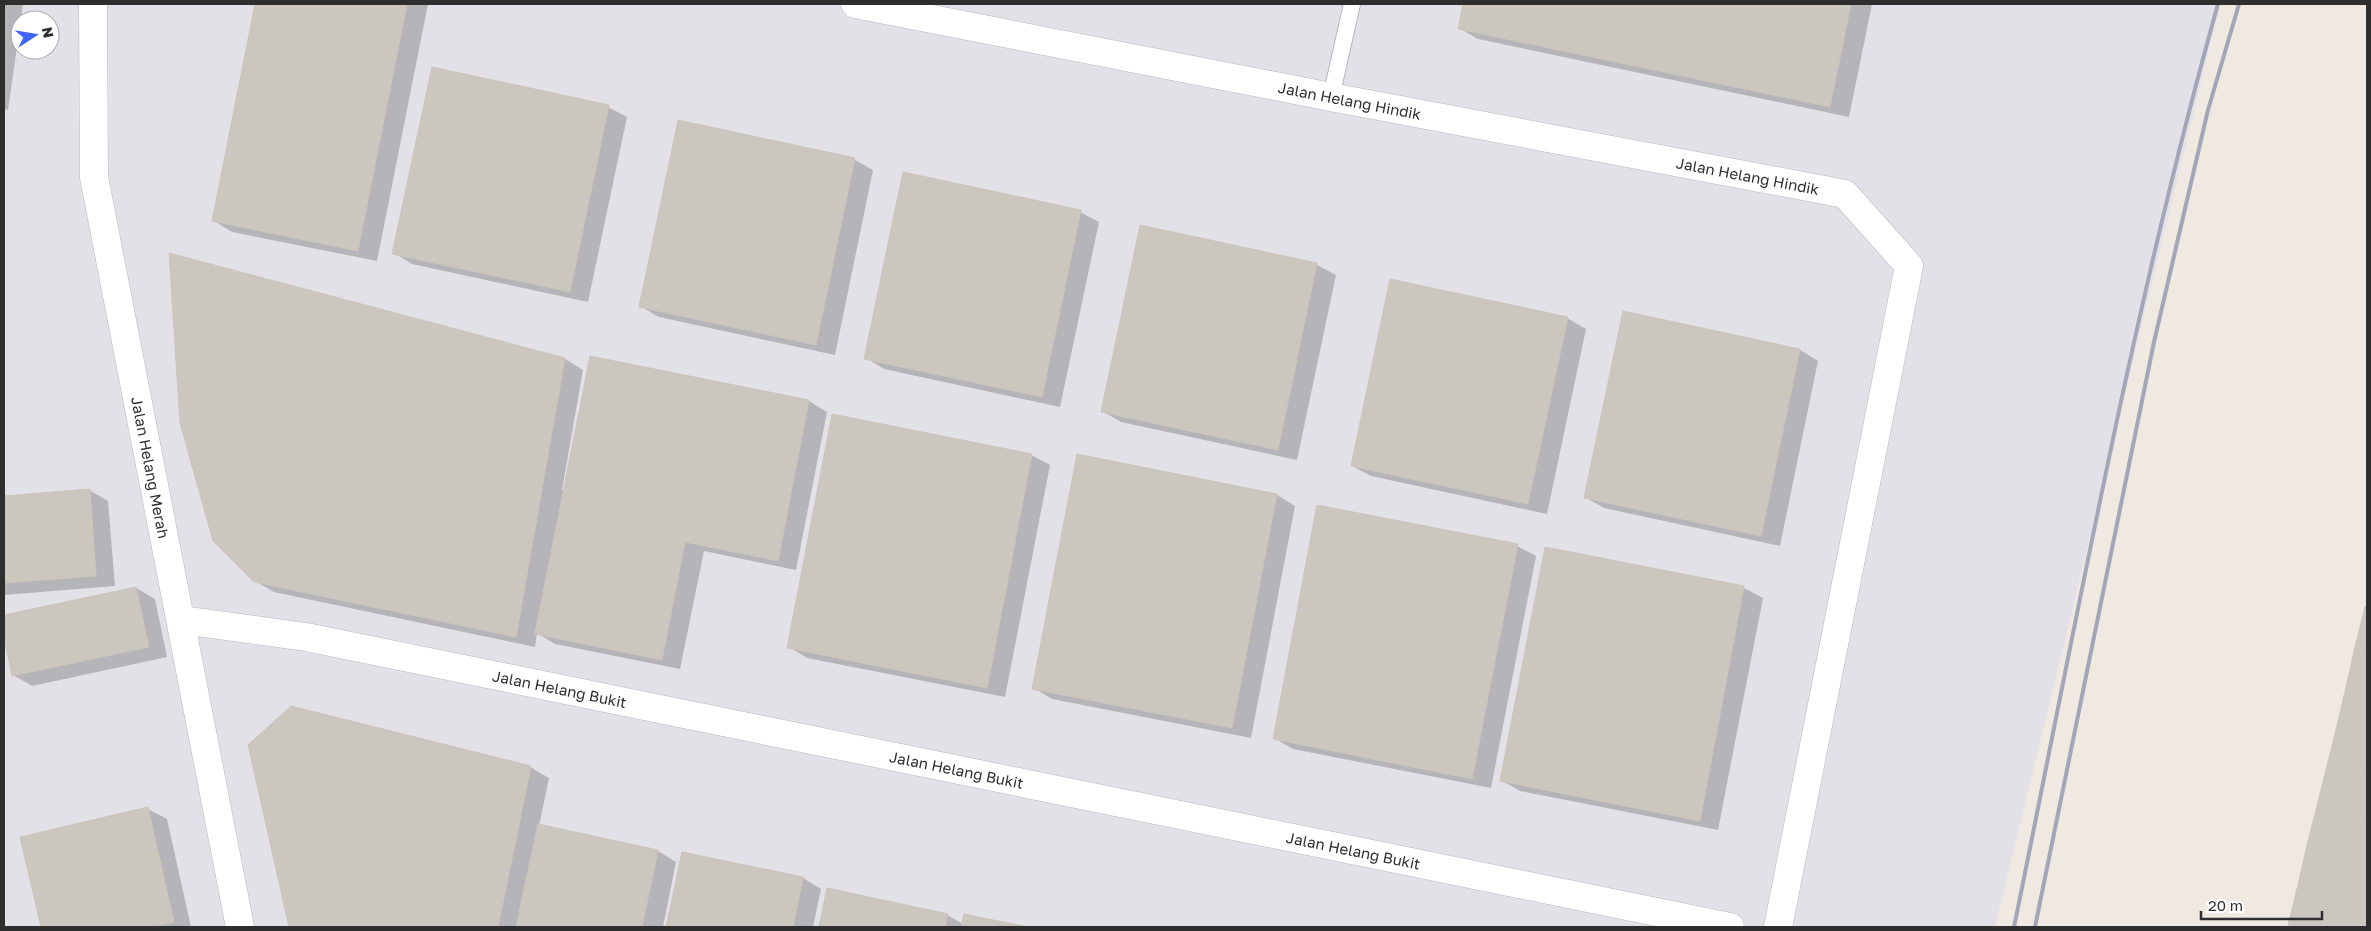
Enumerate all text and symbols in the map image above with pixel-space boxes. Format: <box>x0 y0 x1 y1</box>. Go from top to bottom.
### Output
north arrow <box>10 10 60 60</box>
text: N <box>39 25 58 39</box>
street label: Jalan Helang Hindik <box>1277 78 1423 123</box>
street label: Jalan Helang Hindik <box>1675 153 1821 198</box>
street label: Jalan Helang Merah <box>128 395 173 540</box>
street label: Jalan Helang Bukit <box>491 666 628 711</box>
street label: Jalan Helang Bukit <box>888 747 1025 792</box>
street label: Jalan Helang Bukit <box>1285 828 1422 873</box>
scale bar <box>2201 888 2322 920</box>
text: 20 m <box>2208 896 2243 914</box>

